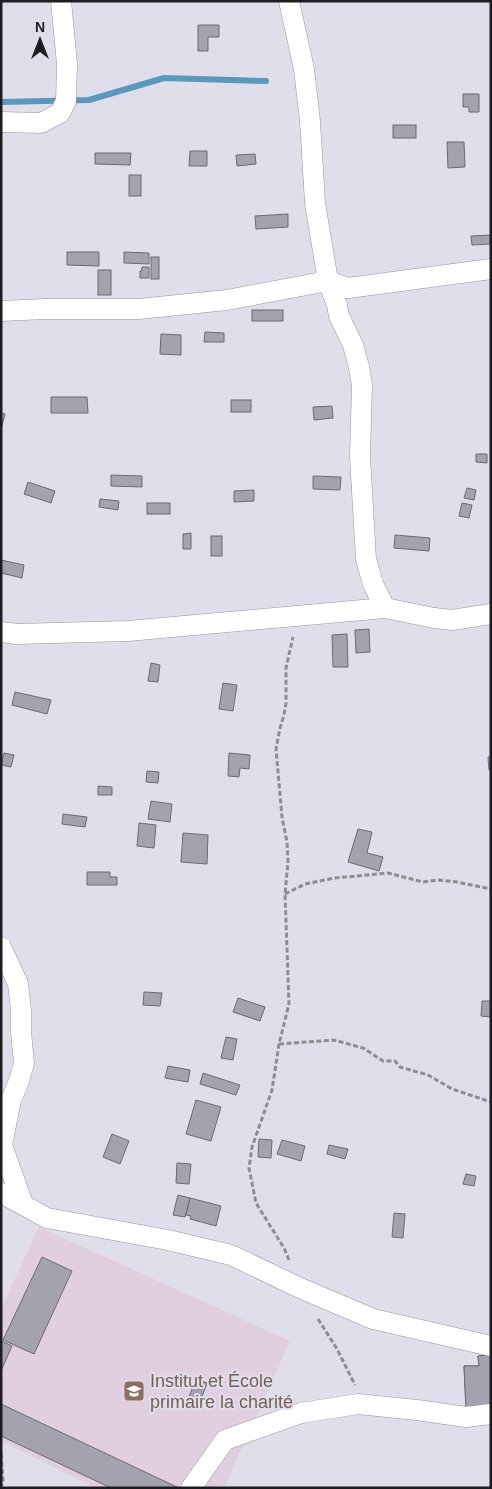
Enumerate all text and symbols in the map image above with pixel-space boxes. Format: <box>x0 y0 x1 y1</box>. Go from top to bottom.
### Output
north arrow <box>15 15 65 65</box>
text: N <box>35 19 45 35</box>
place label: Institut et École primaire la charité <box>150 1371 293 1412</box>
school or university icon: Institut et École primaire la charité <box>122 1379 146 1403</box>

